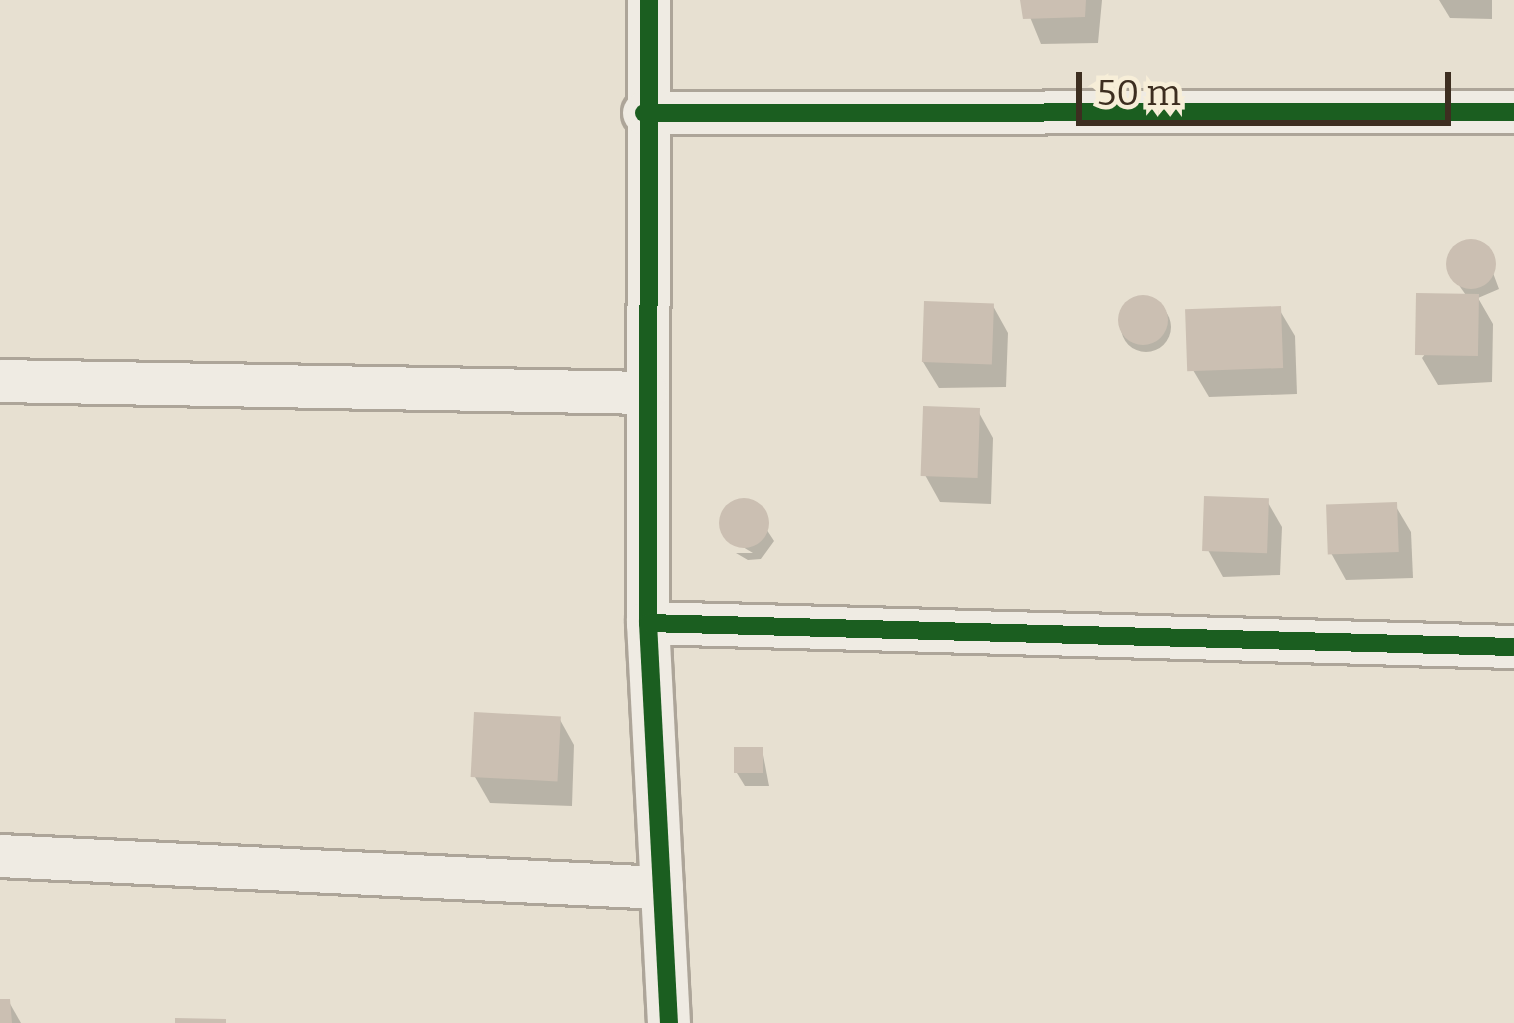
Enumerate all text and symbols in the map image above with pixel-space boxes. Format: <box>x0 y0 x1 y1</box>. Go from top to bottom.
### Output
scale bar <box>1082 48 1457 122</box>
text: 50 m <box>1097 71 1181 115</box>

